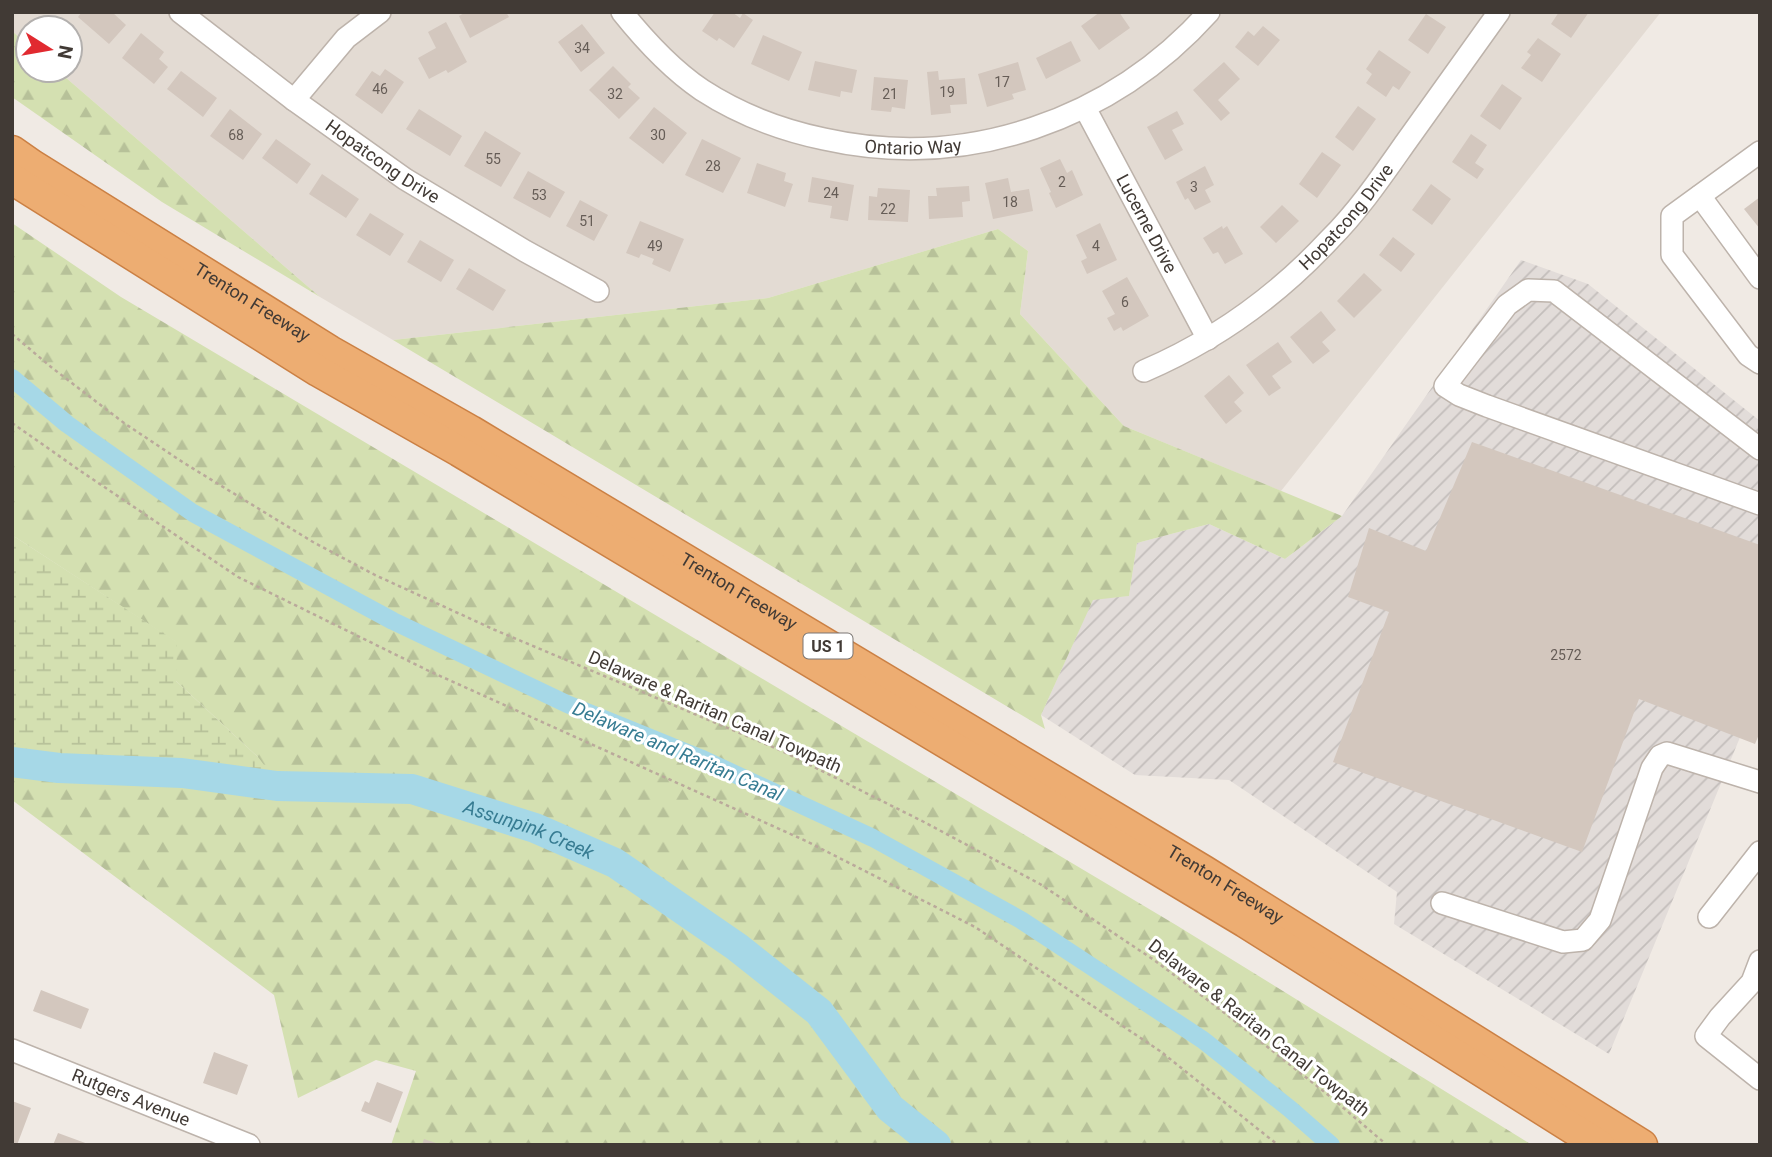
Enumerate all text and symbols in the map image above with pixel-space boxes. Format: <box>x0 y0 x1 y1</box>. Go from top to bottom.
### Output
north arrow <box>14 14 84 84</box>
house number: 34 <box>574 40 590 56</box>
text: N <box>53 43 78 61</box>
house number: 17 <box>994 74 1010 90</box>
house number: 46 <box>372 81 388 97</box>
house number: 19 <box>939 84 955 100</box>
house number: 32 <box>607 86 623 102</box>
house number: 21 <box>882 86 898 102</box>
street label: Hopatcong Drive <box>322 115 444 207</box>
house number: 68 <box>228 127 244 143</box>
house number: 30 <box>650 127 666 143</box>
street label: Ontario Way <box>864 134 963 158</box>
house number: 55 <box>485 151 501 167</box>
house number: 28 <box>705 158 721 174</box>
street label: Hopatcong Drive <box>1295 160 1397 274</box>
street label: Lucerne Drive <box>1112 170 1182 276</box>
house number: 2 <box>1058 174 1066 190</box>
house number: 3 <box>1190 179 1198 195</box>
house number: 24 <box>823 185 839 201</box>
house number: 53 <box>531 187 547 203</box>
house number: 18 <box>1002 194 1018 210</box>
house number: 22 <box>880 201 896 217</box>
house number: 51 <box>579 213 595 229</box>
house number: 49 <box>647 238 663 254</box>
house number: 4 <box>1092 238 1100 254</box>
street label: Trenton Freeway <box>191 258 315 346</box>
house number: 6 <box>1121 294 1129 310</box>
street label: Trenton Freeway <box>677 548 802 635</box>
road number: US 1 <box>804 634 852 659</box>
street label: Delaware & Raritan Canal Towpath <box>585 646 845 777</box>
house number: 2572 <box>1550 647 1582 663</box>
water label: Delaware and Raritan Canal <box>569 697 787 806</box>
water label: Assunpink Creek <box>460 795 598 865</box>
street label: Trenton Freeway <box>1164 840 1288 928</box>
street label: Delaware & Raritan Canal Towpath <box>1144 935 1374 1121</box>
street label: Rutgers Avenue <box>69 1064 193 1130</box>

